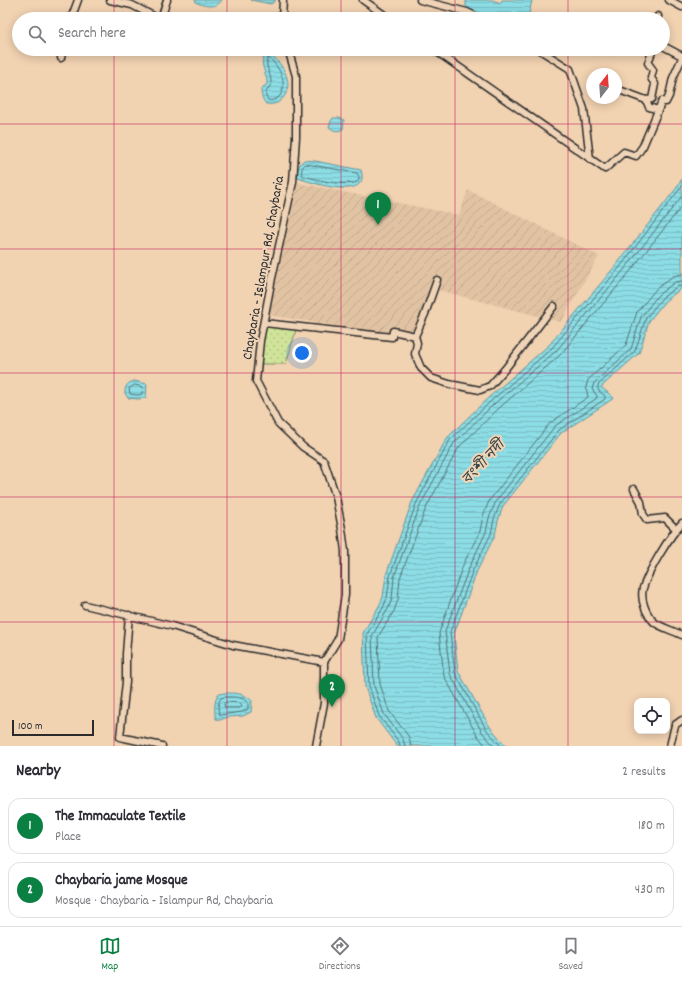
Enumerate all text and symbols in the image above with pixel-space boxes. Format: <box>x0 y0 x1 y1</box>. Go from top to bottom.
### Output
search box <box>12 12 670 56</box>
icon: search <box>26 23 48 45</box>
text: Search here <box>58 23 126 45</box>
north arrow <box>586 68 622 104</box>
street label: Chaybaria - Islampur Rd, Chaybaria <box>238 174 290 361</box>
pin: 1 <box>365 192 391 225</box>
your location <box>292 343 312 363</box>
water label: বংশী নদী <box>457 433 513 490</box>
pin: 2 <box>319 674 345 707</box>
map controls <box>634 698 670 734</box>
button: locate <box>634 698 670 734</box>
scale bar <box>12 718 94 737</box>
text: 100 m <box>18 719 42 735</box>
text: Nearby <box>16 760 60 784</box>
text: 2 results <box>622 763 666 782</box>
text: The Immaculate Textile <box>55 806 186 828</box>
text: 1 <box>29 817 31 836</box>
text: 180 m <box>638 817 665 836</box>
text: Place <box>55 828 81 847</box>
text: Chaybaria jame Mosque <box>55 870 188 892</box>
text: 2 <box>27 881 33 900</box>
text: 430 m <box>635 881 665 900</box>
text: Mosque · Chaybaria - Islampur Rd, Chaybaria <box>55 892 273 911</box>
tab: Map <box>99 935 121 975</box>
tab: Directions <box>319 935 361 975</box>
tab: Saved <box>558 935 583 975</box>

